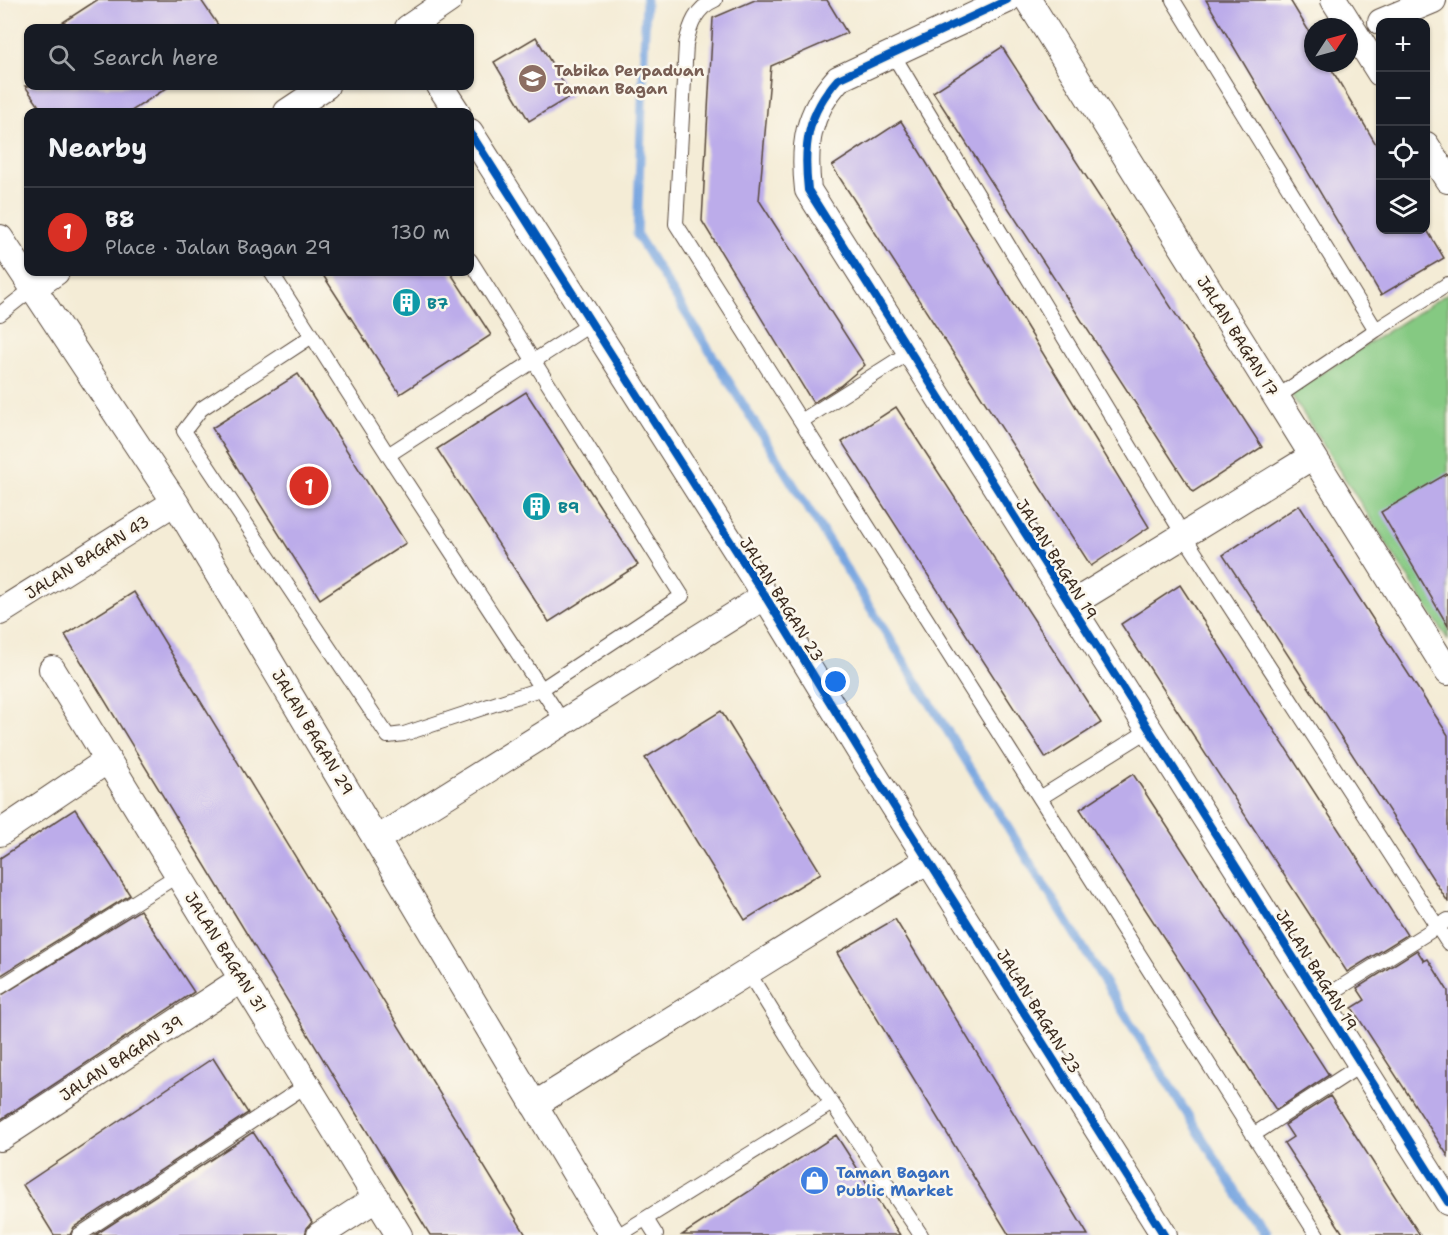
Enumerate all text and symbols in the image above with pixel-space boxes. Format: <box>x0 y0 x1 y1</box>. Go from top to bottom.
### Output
north arrow <box>1304 18 1358 72</box>
map controls <box>1376 18 1430 234</box>
button: + <box>1376 18 1430 72</box>
search box <box>24 24 474 90</box>
icon: search <box>45 41 78 74</box>
text: Search here <box>93 43 219 72</box>
place label: Tabika Perpaduan Taman Bagan <box>554 60 705 99</box>
school or university icon: Tabika Perpaduan Taman Bagan <box>517 63 549 95</box>
button: − <box>1376 72 1430 126</box>
button: locate <box>1376 126 1430 180</box>
text: Nearby <box>48 130 147 165</box>
button: layers <box>1376 180 1430 234</box>
text: B8 <box>105 205 134 234</box>
text: 1 <box>63 219 72 245</box>
text: 130 m <box>391 219 450 245</box>
text: Place · Jalan Bagan 29 <box>105 234 331 260</box>
street label: JALAN BAGAN 17 <box>1192 272 1283 400</box>
building icon: B7 <box>390 287 422 319</box>
place label: B7 <box>427 293 448 314</box>
pin: 1 <box>290 464 328 508</box>
building icon: B9 <box>521 491 553 523</box>
street label: JALAN BAGAN 19 <box>1011 495 1102 623</box>
place label: B9 <box>558 497 579 518</box>
street label: JALAN BAGAN 43 <box>21 511 153 604</box>
street label: JALAN BAGAN 23 <box>735 533 828 665</box>
street label: JALAN BAGAN 29 <box>267 666 358 799</box>
your location <box>821 667 850 696</box>
street label: JALAN BAGAN 31 <box>180 888 271 1016</box>
street label: JALAN BAGAN 19 <box>1271 906 1362 1034</box>
street label: JALAN BAGAN 23 <box>992 945 1085 1077</box>
street label: JALAN BAGAN 39 <box>56 1011 187 1106</box>
place label: Taman Bagan Public Market <box>836 1162 953 1201</box>
shop icon: Taman Bagan Public Market <box>799 1165 831 1197</box>

